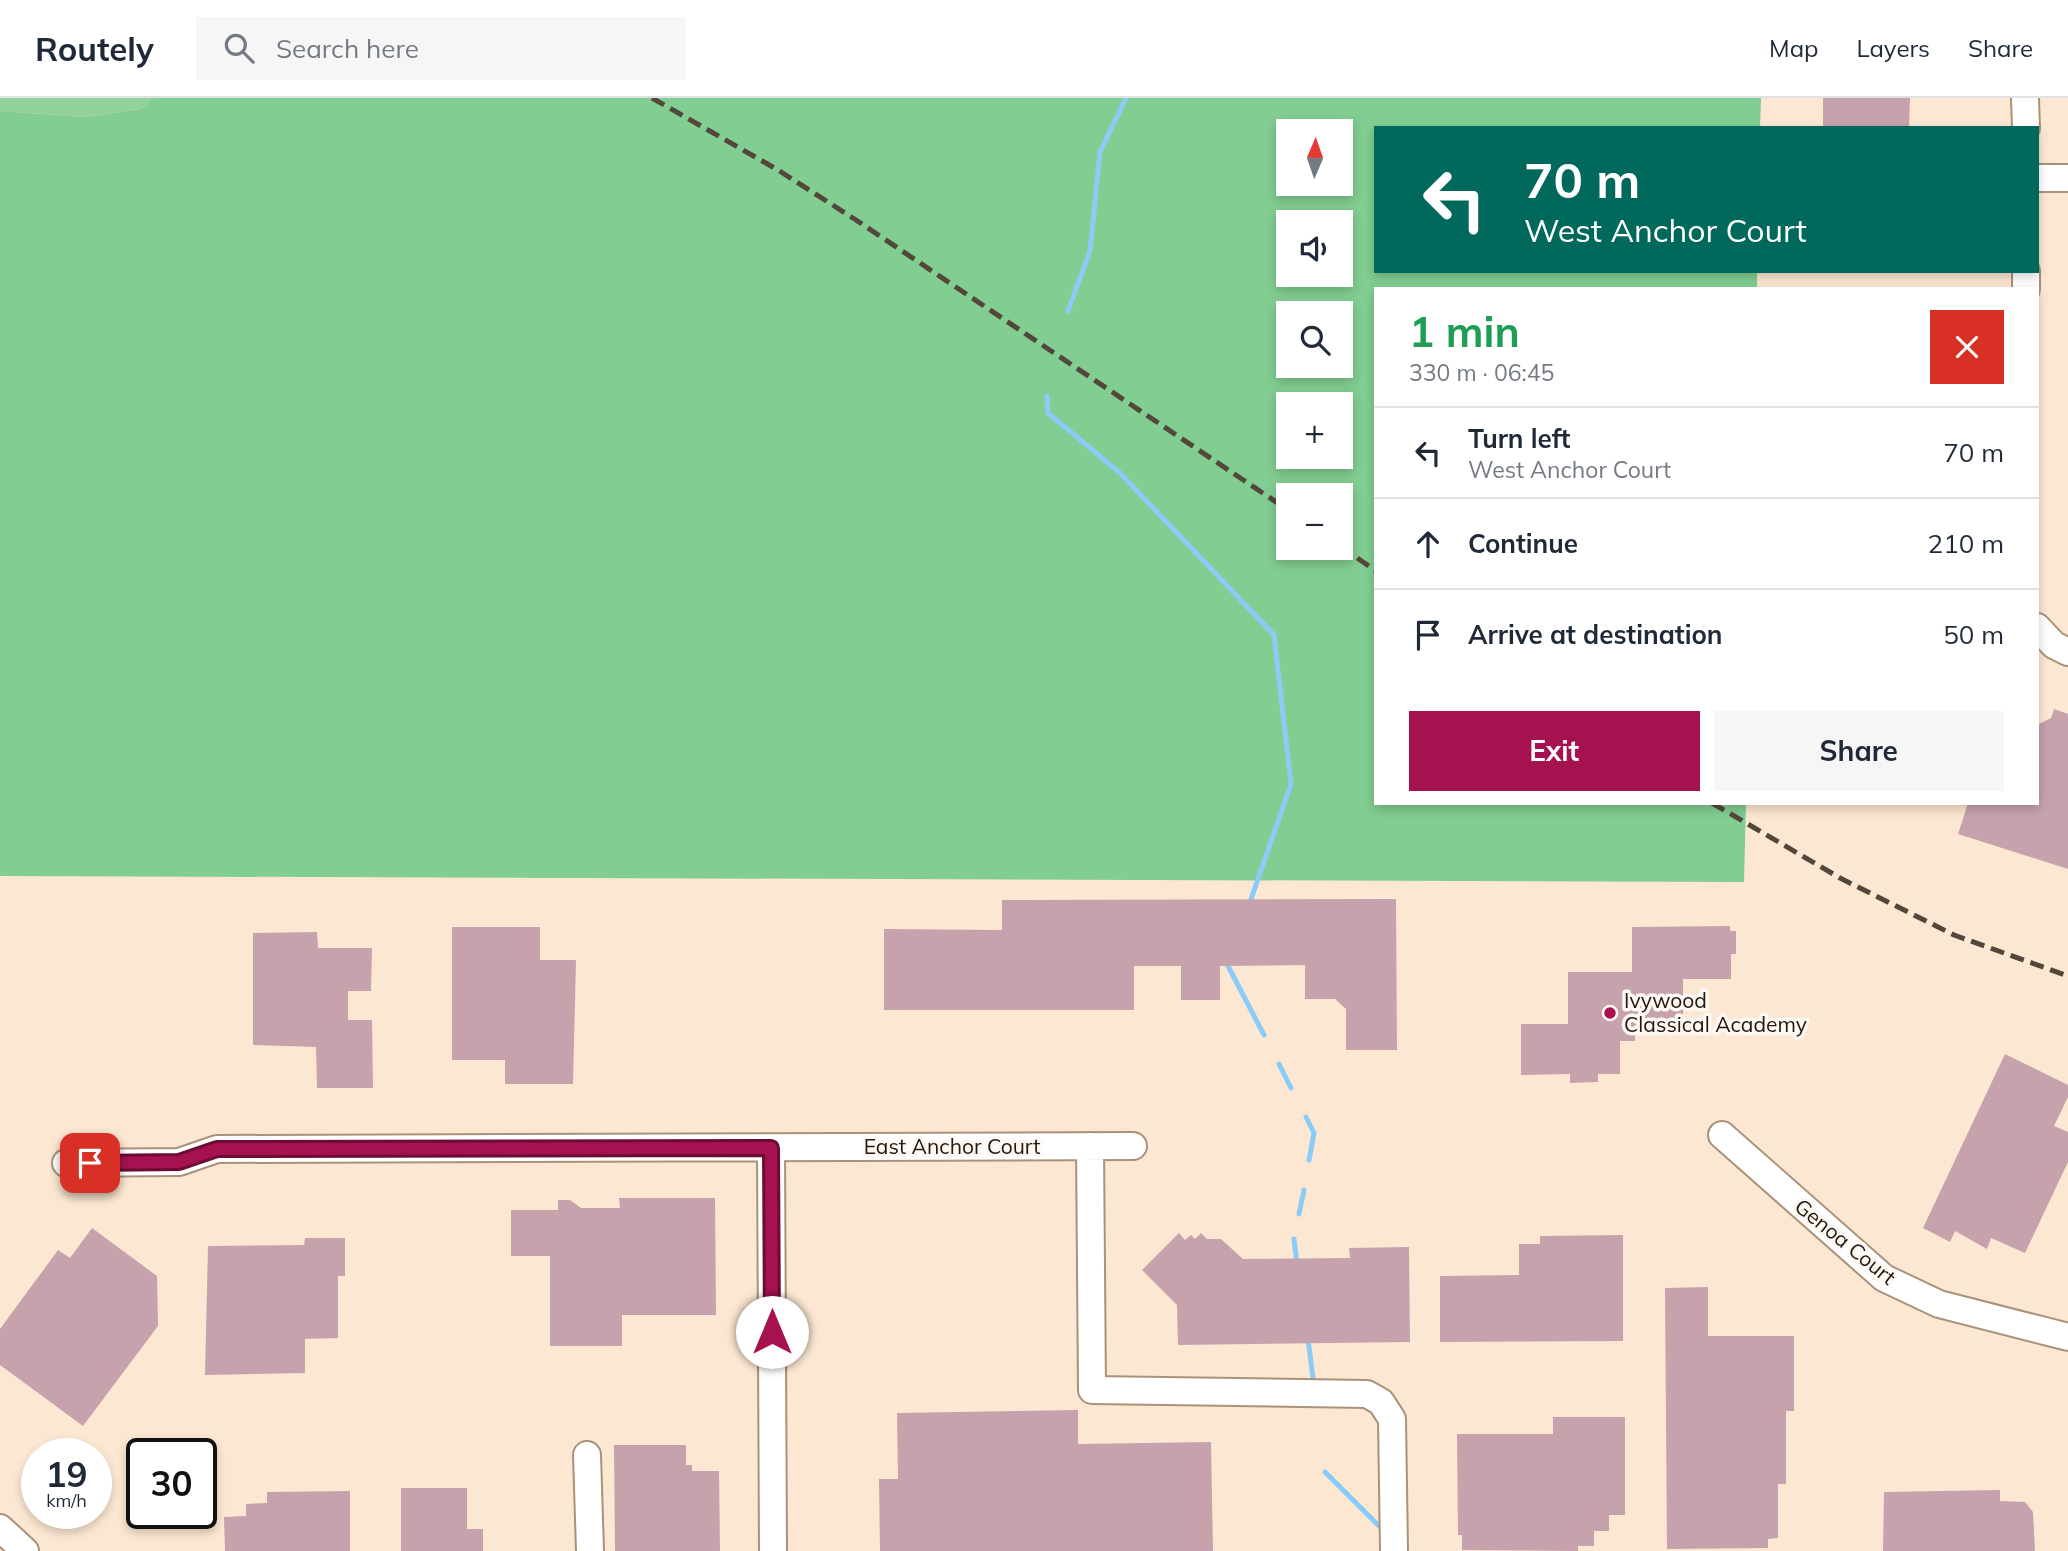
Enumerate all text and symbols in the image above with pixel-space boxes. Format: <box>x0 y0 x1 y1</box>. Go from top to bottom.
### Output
search box <box>196 17 686 80</box>
text: Routely <box>35 28 154 69</box>
icon: search <box>220 29 258 67</box>
text: Search here <box>276 32 419 65</box>
text: Map <box>1769 33 1818 63</box>
text: Layers <box>1856 33 1930 63</box>
text: Share <box>1968 33 2033 63</box>
north arrow <box>1276 119 1353 196</box>
map controls <box>1276 119 1353 560</box>
text: 70 m <box>1524 149 1640 210</box>
icon: left <box>1409 154 1500 245</box>
button: sound <box>1276 210 1353 287</box>
text: West Anchor Court <box>1524 210 1807 250</box>
button: search <box>1276 301 1353 378</box>
text: 1 min <box>1409 305 1520 358</box>
button: close <box>1930 310 2004 384</box>
text: 330 m · 06:45 <box>1409 358 1554 387</box>
button: + <box>1276 392 1353 469</box>
text: Turn left <box>1468 422 1570 455</box>
icon: left <box>1409 434 1447 472</box>
text: 70 m <box>1943 436 2004 469</box>
text: West Anchor Court <box>1468 455 1671 484</box>
button: − <box>1276 483 1353 560</box>
icon: ahead <box>1409 525 1447 563</box>
text: Continue <box>1468 527 1578 560</box>
text: 210 m <box>1928 527 2004 560</box>
icon: arrive <box>1409 616 1447 654</box>
text: Arrive at destination <box>1468 618 1723 651</box>
text: 50 m <box>1943 618 2004 651</box>
button: Exit <box>1409 711 1700 791</box>
button: Share <box>1714 711 2004 791</box>
place label: Ivywood Classical Academy <box>1624 987 1807 1037</box>
marker: Ivywood Classical Academy <box>1602 1005 1618 1021</box>
pin <box>60 1133 120 1193</box>
street label: East Anchor Court <box>864 1133 1040 1159</box>
icon: arrive <box>71 1144 109 1182</box>
street label: Genoa Court <box>1790 1193 1901 1290</box>
position arrow <box>735 1295 809 1369</box>
speed limit sign: 30 <box>126 1438 217 1529</box>
text: 19 <box>45 1452 88 1496</box>
text: km/h <box>46 1489 87 1512</box>

